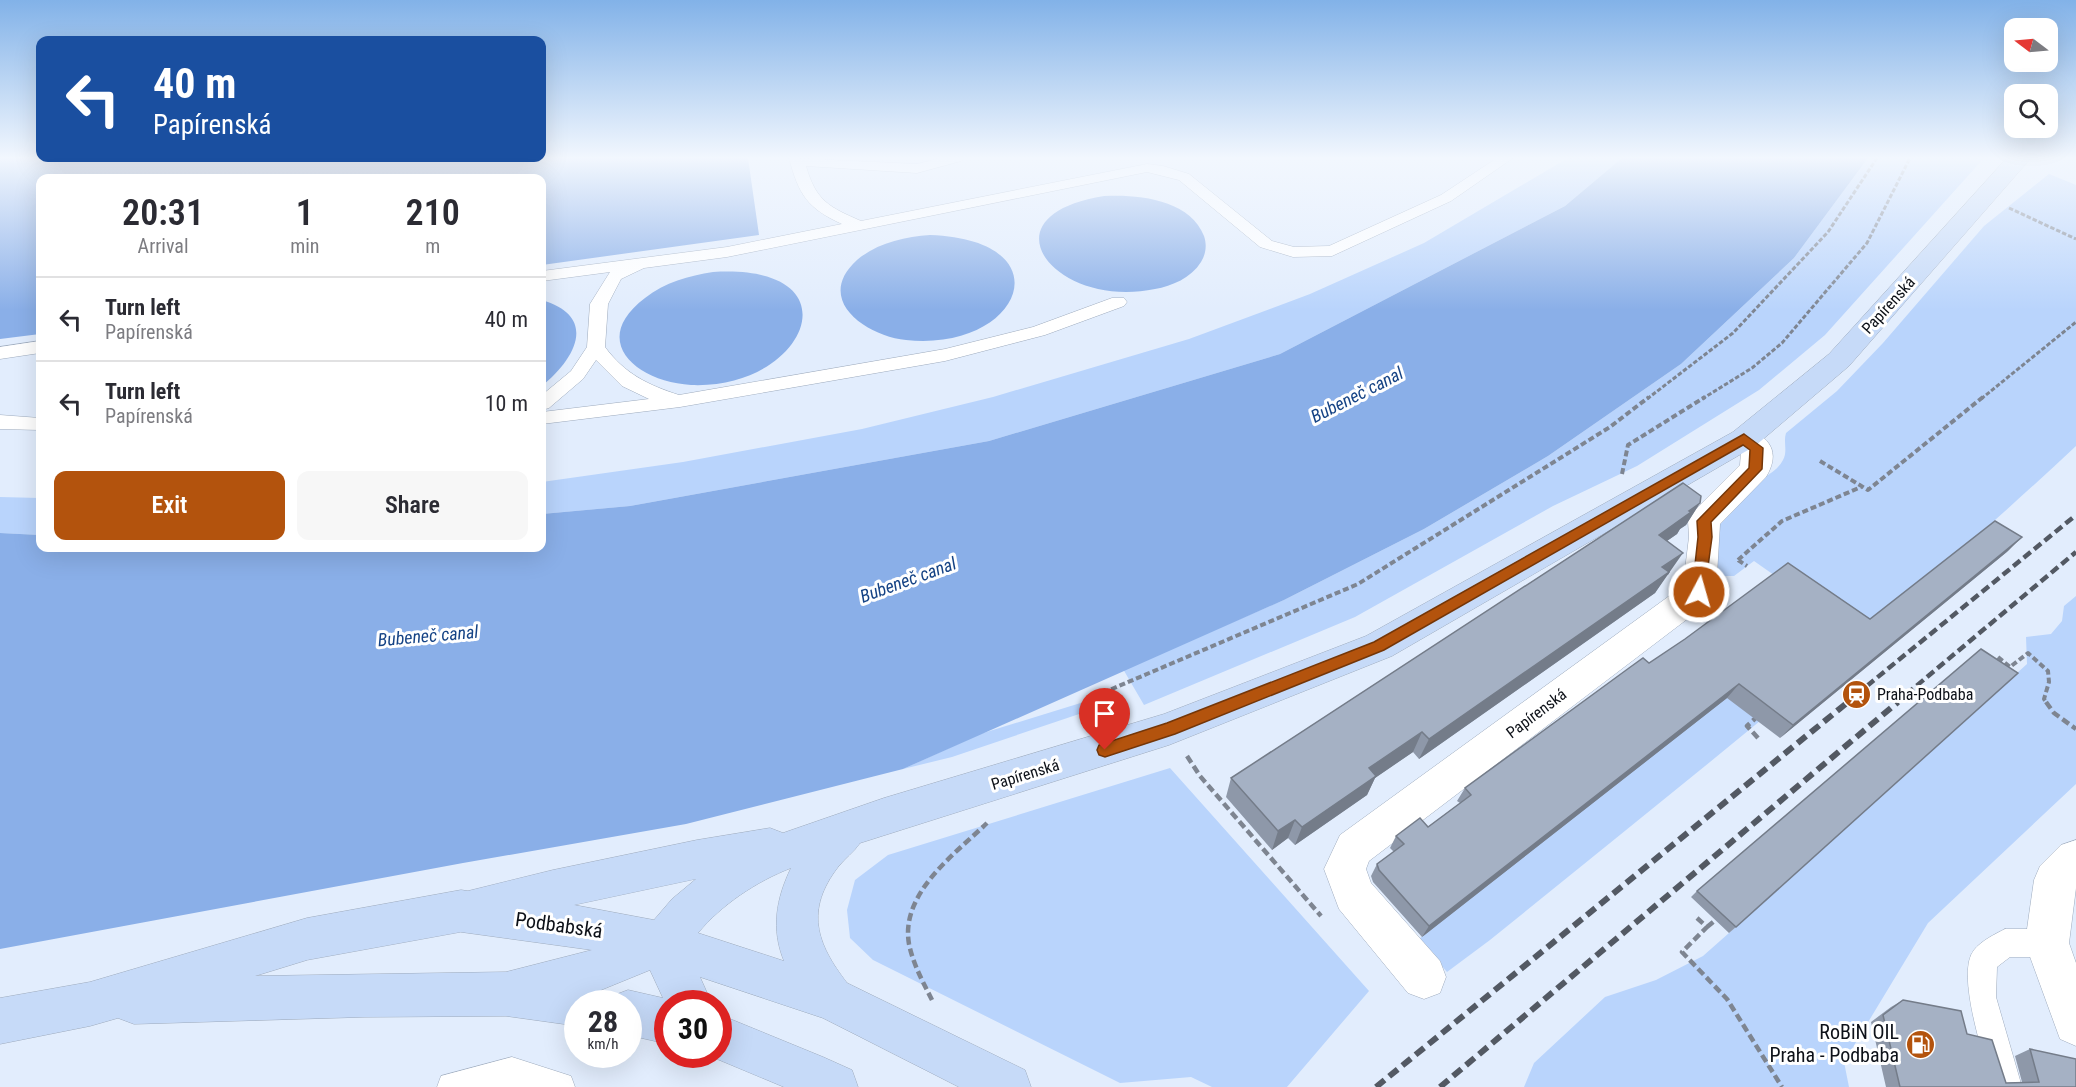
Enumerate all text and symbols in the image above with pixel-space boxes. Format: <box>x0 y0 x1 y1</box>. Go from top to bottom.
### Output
north arrow <box>2004 18 2058 72</box>
map controls <box>2004 18 2058 138</box>
text: 40 m <box>153 59 236 108</box>
icon: left <box>54 60 132 138</box>
button: search <box>2004 84 2058 138</box>
text: Papírenská <box>153 109 272 141</box>
text: 20:31 <box>122 192 204 234</box>
text: 1 <box>296 192 314 234</box>
text: 210 <box>406 192 460 234</box>
text: Arrival <box>138 234 189 258</box>
text: min <box>290 234 319 258</box>
text: m <box>425 234 440 258</box>
street label: Papírenská <box>1858 273 1919 338</box>
text: Turn left <box>105 295 180 320</box>
icon: left <box>54 303 87 336</box>
text: 40 m <box>485 307 528 332</box>
text: Papírenská <box>105 320 193 344</box>
water label: Bubeneč canal <box>1307 362 1407 427</box>
text: Turn left <box>105 379 180 404</box>
icon: left <box>54 387 87 420</box>
text: 10 m <box>485 391 528 416</box>
text: Papírenská <box>105 404 193 428</box>
button: Exit <box>54 471 285 540</box>
button: Share <box>297 471 528 540</box>
water label: Bubeneč canal <box>857 552 960 607</box>
position arrow <box>1667 560 1731 624</box>
water label: Bubeneč canal <box>377 621 480 650</box>
station icon: Praha-Podbaba <box>1840 678 1872 710</box>
street label: Papírenská <box>1503 685 1570 742</box>
place label: Praha-Podbaba <box>1877 685 1973 704</box>
pin <box>1079 688 1130 750</box>
icon: arrive <box>1088 697 1121 730</box>
street label: Papírenská <box>989 755 1062 794</box>
street label: Podbabská <box>514 907 604 943</box>
speed limit sign: 30 <box>654 990 732 1068</box>
text: 28 <box>588 1004 618 1039</box>
place label: RoBiN OIL Praha - Podbaba <box>1769 1020 1899 1067</box>
fuel station icon: RoBiN OIL Praha - Podbaba <box>1904 1028 1936 1060</box>
text: km/h <box>588 1035 618 1053</box>

